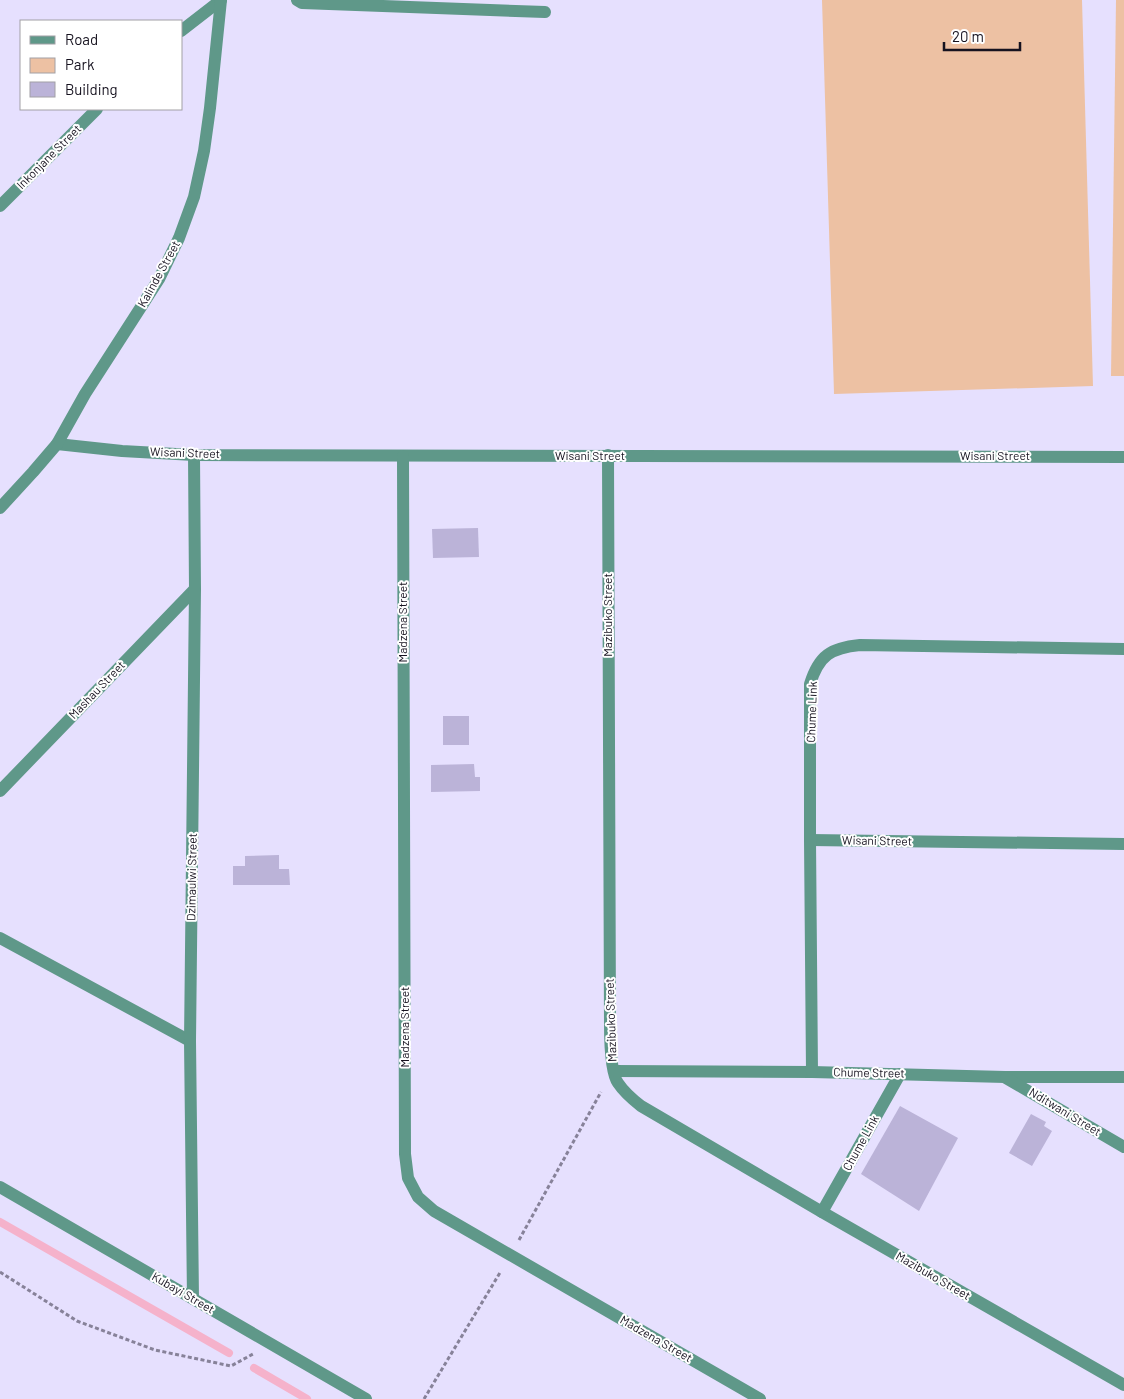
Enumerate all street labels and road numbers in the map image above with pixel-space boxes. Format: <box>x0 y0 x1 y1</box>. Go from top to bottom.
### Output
street label: Inkonjane Street <box>13 121 83 191</box>
street label: Kalinde Street <box>134 238 182 309</box>
street label: Wisani Street <box>150 444 220 460</box>
street label: Wisani Street <box>555 448 625 462</box>
street label: Wisani Street <box>960 448 1030 462</box>
street label: Mazibuko Street <box>600 573 614 657</box>
street label: Madzena Street <box>395 582 409 662</box>
street label: Mashau Street <box>65 658 127 721</box>
street label: Chume Link <box>803 681 819 743</box>
street label: Wisani Street <box>842 832 912 848</box>
street label: Dzimaulwi Street <box>183 833 199 921</box>
street label: Mazibuko Street <box>602 978 618 1062</box>
street label: Madzena Street <box>397 987 411 1067</box>
street label: Chume Street <box>833 1064 905 1080</box>
street label: Nditwani Street <box>1027 1084 1104 1138</box>
street label: Chume Link <box>839 1112 881 1173</box>
street label: Mazibuko Street <box>894 1248 973 1302</box>
street label: Kubayi Street <box>150 1269 217 1316</box>
street label: Madzena Street <box>618 1312 695 1364</box>

